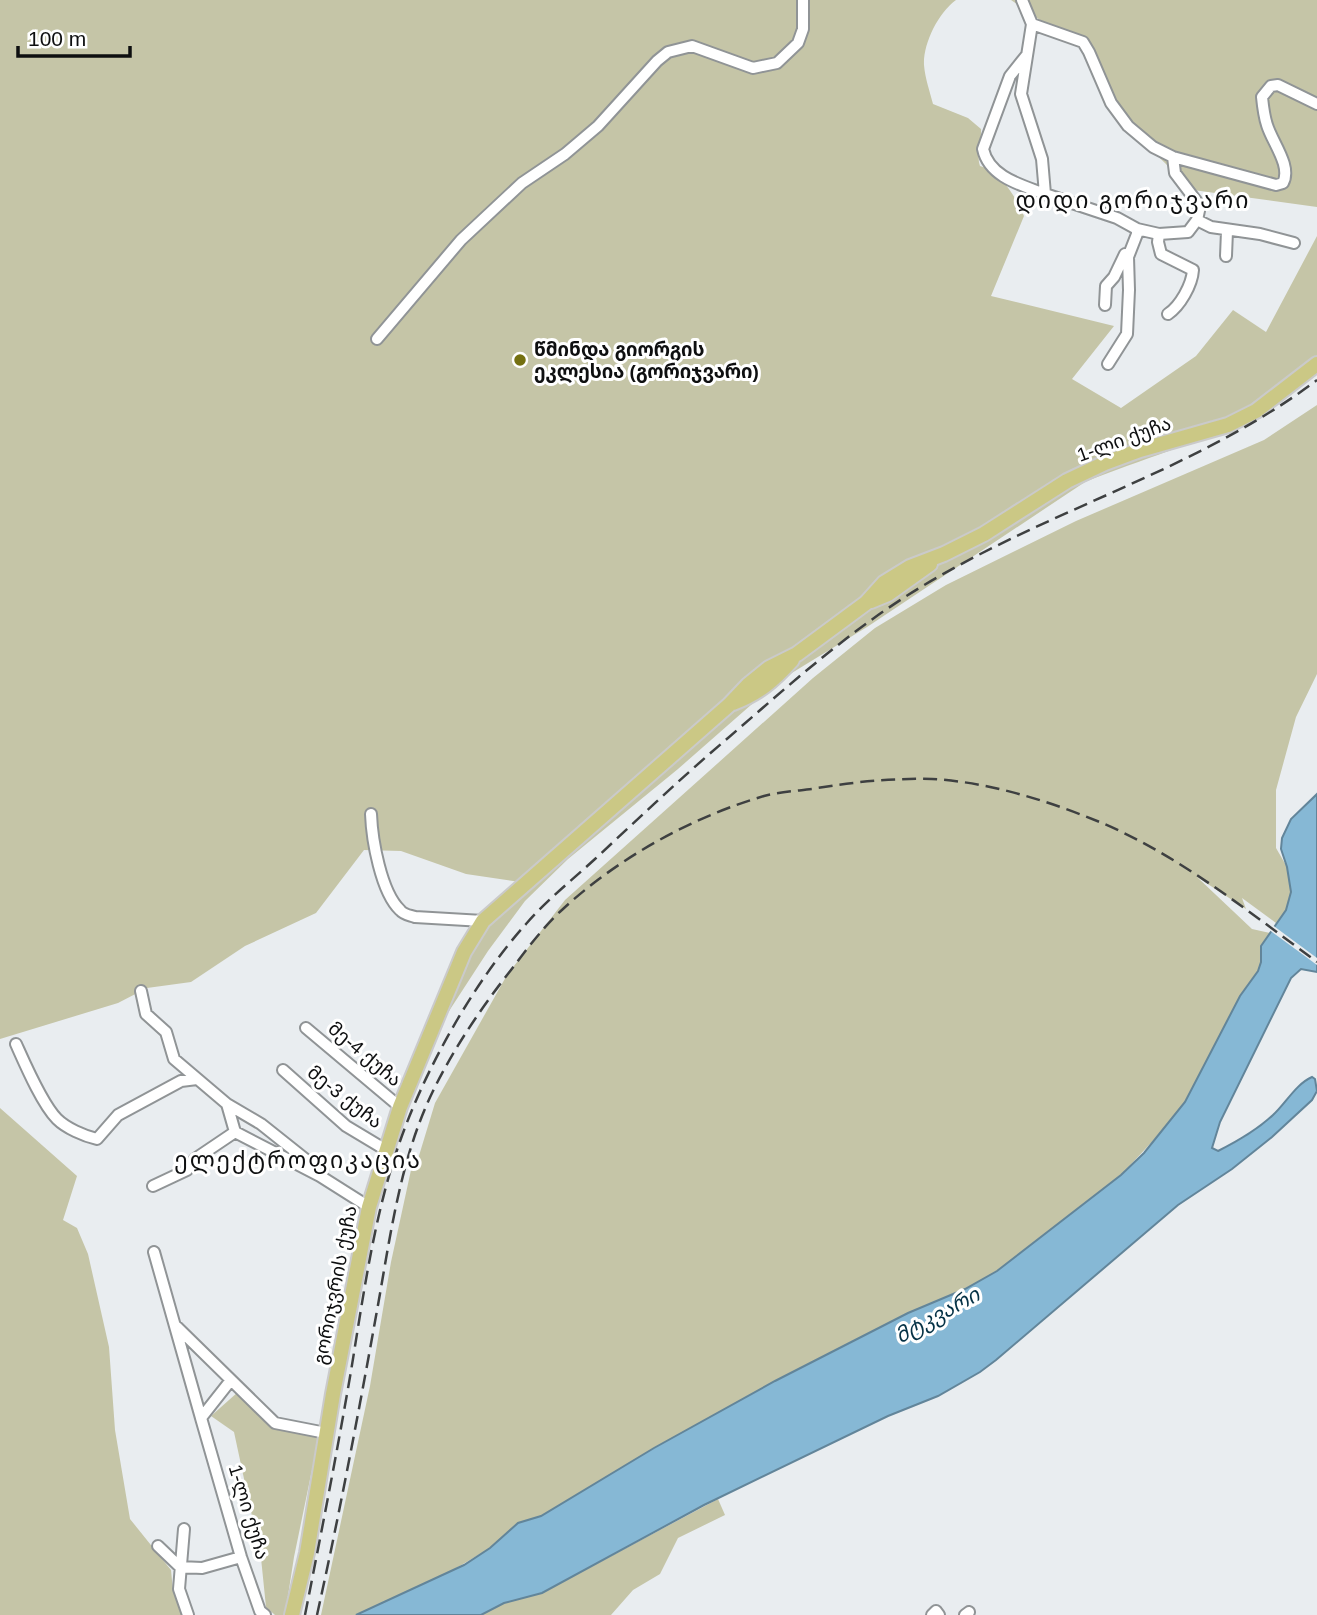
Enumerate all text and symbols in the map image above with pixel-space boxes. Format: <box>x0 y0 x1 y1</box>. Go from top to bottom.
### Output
scale bar <box>18 14 130 58</box>
text: 100 m <box>28 27 86 50</box>
district label: დიდი გორიჯვარი <box>1016 187 1250 214</box>
place label: წმინდა გიორგის ეკლესია (გორიჯვარი) <box>534 339 759 383</box>
marker: წმინდა გიორგის ეკლესია (გორიჯვარი) <box>512 352 528 368</box>
street label: 1-ლი ქუჩა <box>1074 412 1174 468</box>
street label: მე-4 ქუჩა <box>324 1017 406 1091</box>
street label: მე-3 ქუჩა <box>303 1061 386 1133</box>
district label: ელექტროფიკაცია <box>174 1147 422 1174</box>
street label: გორიჯვრის ქუჩა <box>309 1204 362 1366</box>
water label: მტკვარი <box>891 1282 985 1349</box>
street label: 1-ლი ქუჩა <box>223 1462 273 1563</box>

